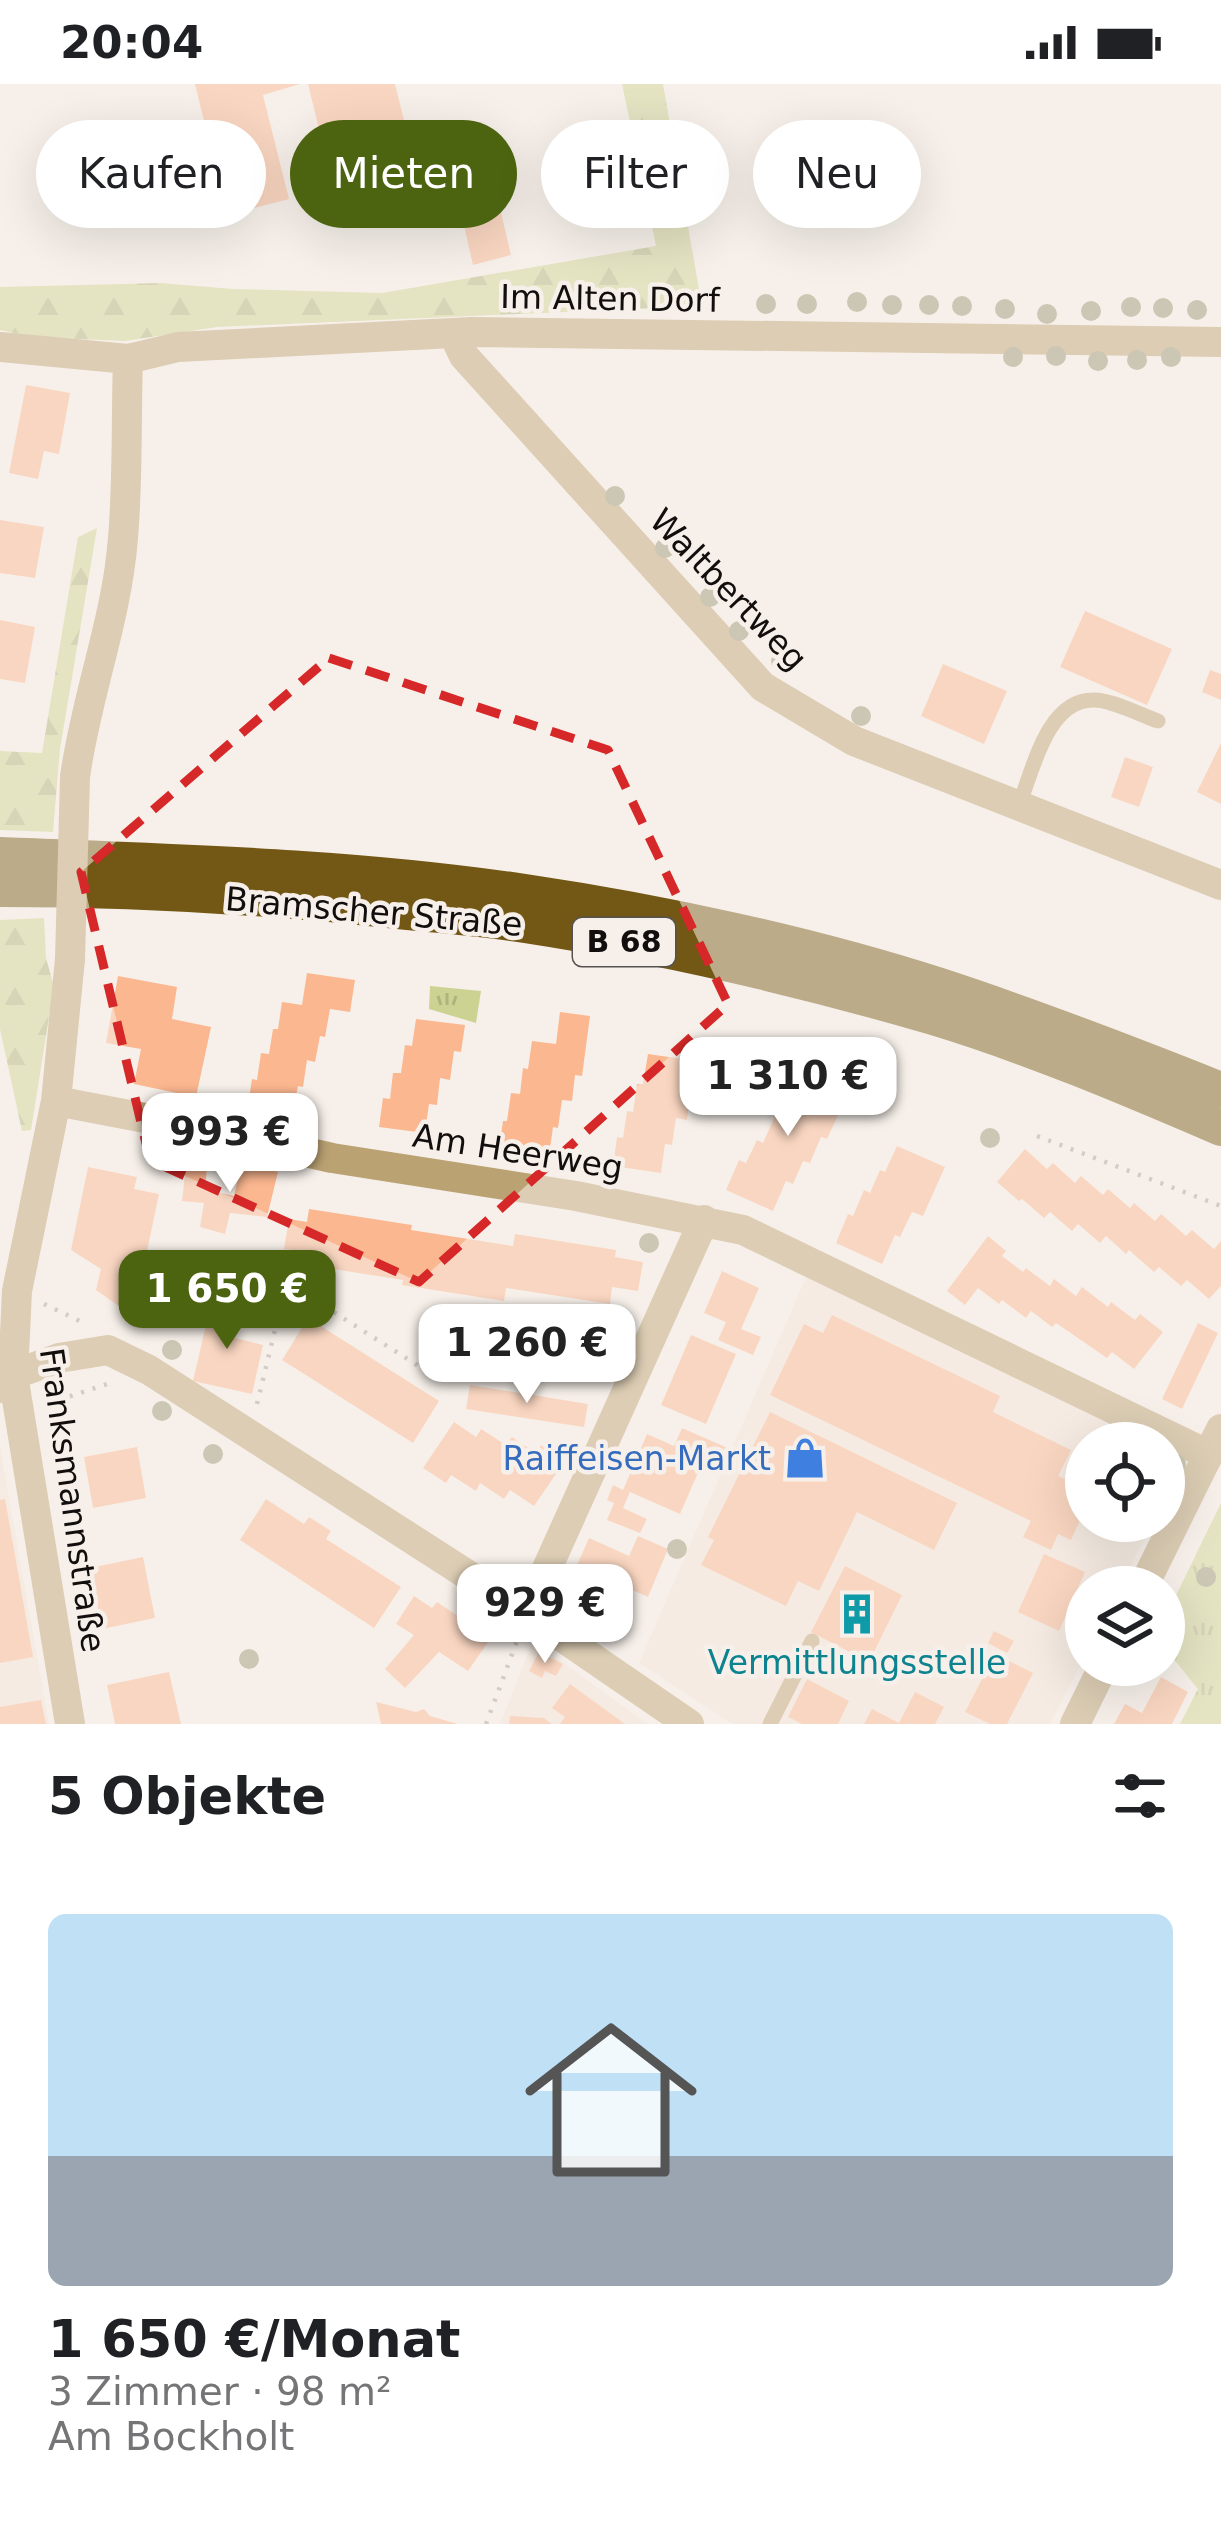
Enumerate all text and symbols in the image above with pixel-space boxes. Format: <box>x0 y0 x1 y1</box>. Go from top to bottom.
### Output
text: 20:04 <box>60 16 203 69</box>
chip: Kaufen <box>36 120 266 228</box>
chip: Mieten <box>290 120 517 228</box>
chip: Filter <box>541 120 729 228</box>
chip: Neu <box>753 120 921 228</box>
street label: Im Alten Dorf <box>500 277 721 320</box>
street label: Waltbertweg <box>642 501 815 678</box>
street label: Bramscher Straße <box>224 879 524 944</box>
road number: B 68 <box>573 918 675 966</box>
pin: 1 310 € <box>677 1037 899 1139</box>
text: 1 310 € <box>707 1053 869 1098</box>
pin: 993 € <box>146 1093 314 1195</box>
text: 993 € <box>169 1109 291 1154</box>
street label: Am Heerweg <box>410 1116 626 1187</box>
pin: 1 650 € <box>116 1250 338 1352</box>
text: 1 650 € <box>146 1266 308 1311</box>
pin: 1 260 € <box>416 1304 638 1406</box>
text: 1 260 € <box>446 1320 608 1365</box>
street label: Franksmannstraße <box>32 1345 113 1655</box>
map controls <box>1065 1422 1185 1686</box>
button: locate <box>1065 1422 1185 1542</box>
shop icon: Raiffeisen-Markt <box>782 1435 828 1481</box>
place label: Raiffeisen-Markt <box>503 1439 771 1478</box>
pin: 929 € <box>461 1564 629 1666</box>
button: layers <box>1065 1566 1185 1686</box>
text: 929 € <box>484 1580 606 1625</box>
building icon: Vermittlungsstelle <box>834 1591 880 1637</box>
place label: Vermittlungsstelle <box>708 1643 1006 1682</box>
icon: filters <box>1107 1763 1173 1829</box>
text: 5 Objekte <box>48 1767 326 1826</box>
icon: home <box>503 1992 719 2208</box>
text: 1 650 €/Monat <box>48 2310 460 2369</box>
text: 3 Zimmer · 98 m² <box>48 2369 392 2414</box>
text: Am Bockholt <box>48 2414 294 2459</box>

